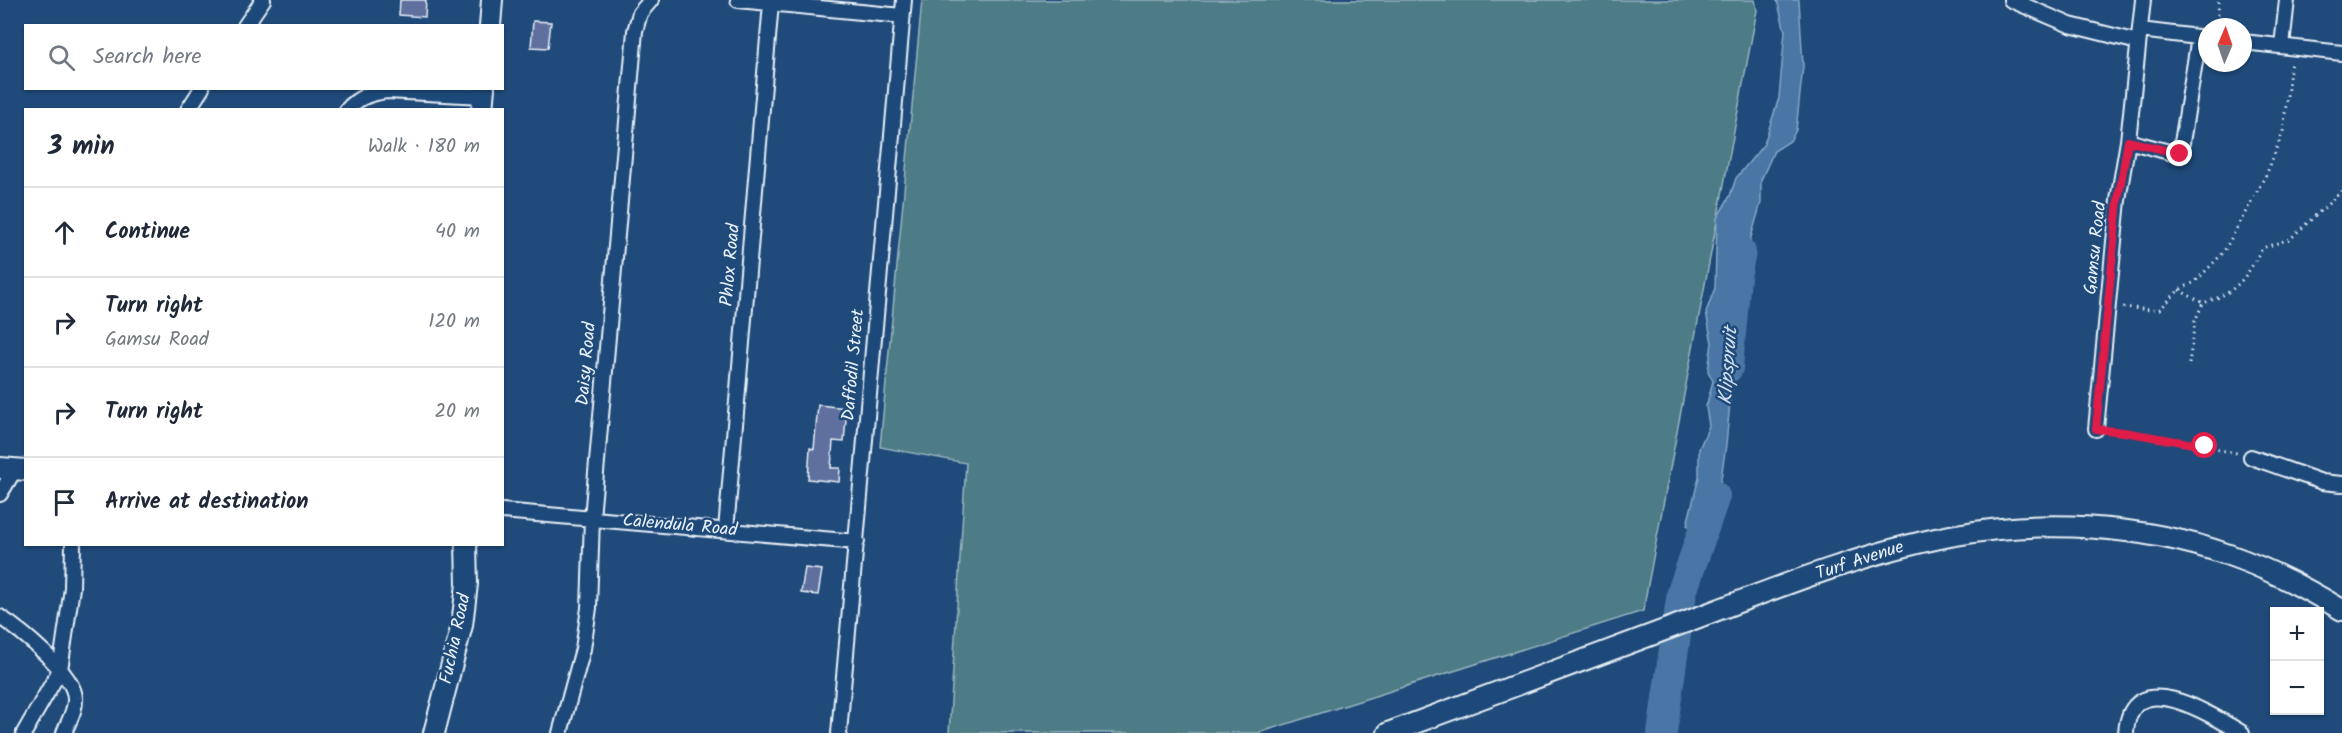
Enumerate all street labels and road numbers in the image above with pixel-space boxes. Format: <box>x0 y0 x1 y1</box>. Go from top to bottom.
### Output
street label: Gamsu Road <box>2077 199 2115 296</box>
street label: Phlox Road <box>713 221 749 308</box>
street label: Daffodil Street <box>835 307 873 422</box>
street label: Daisy Road <box>569 320 605 407</box>
street label: Calendula Road <box>621 507 740 546</box>
street label: Turf Avenue <box>1812 533 1908 589</box>
street label: Fuchia Road <box>432 590 480 687</box>

